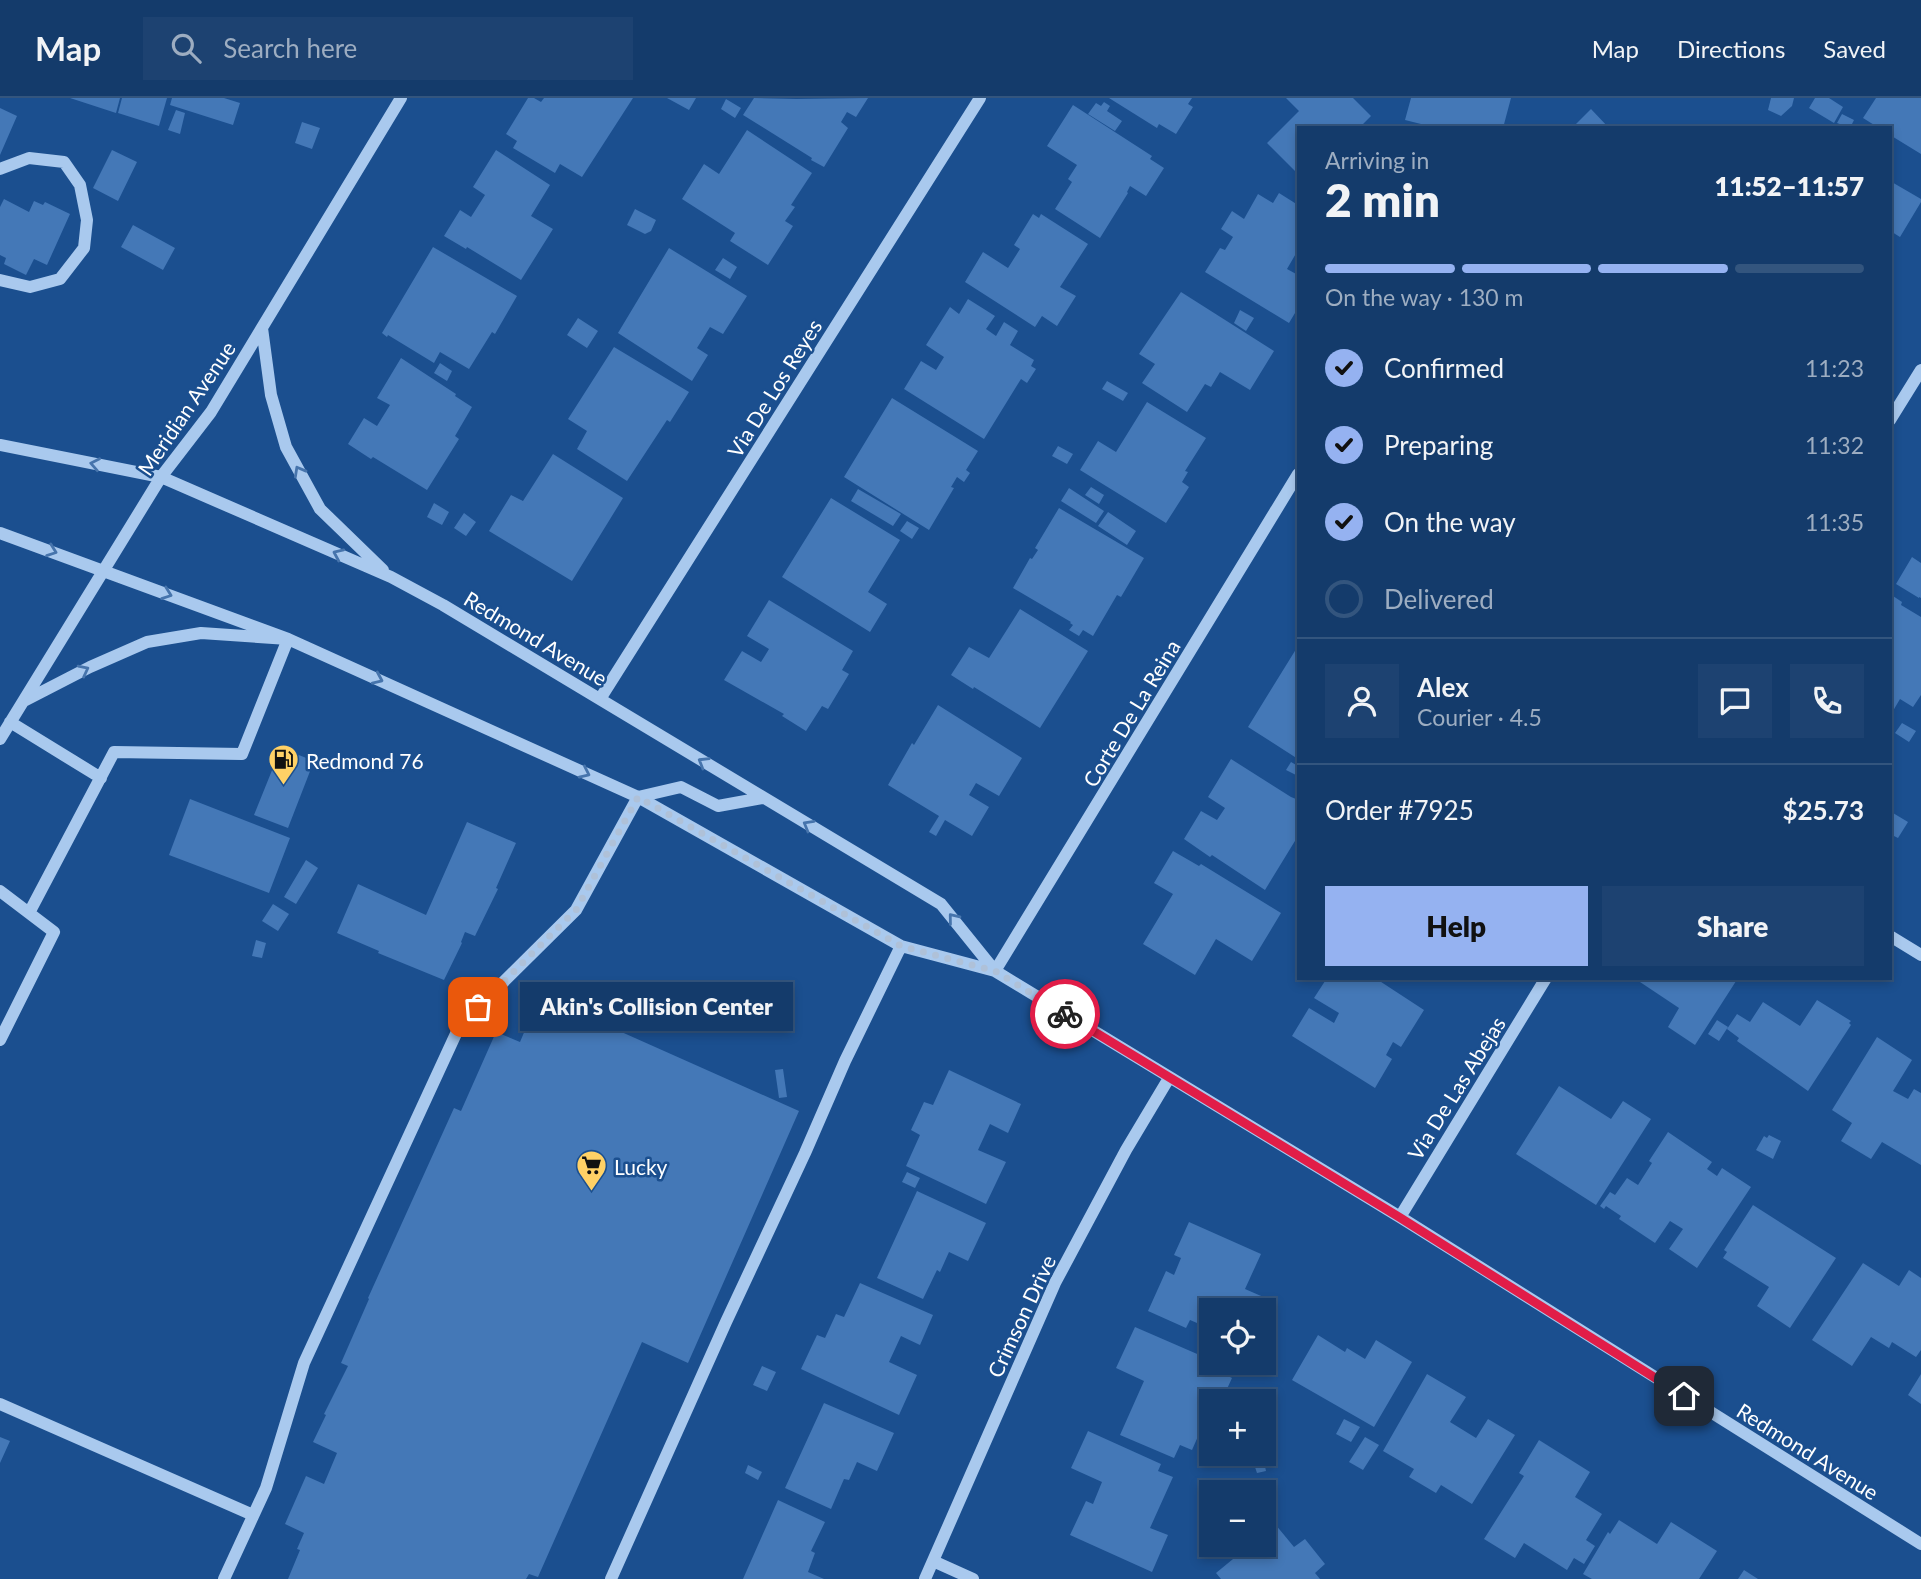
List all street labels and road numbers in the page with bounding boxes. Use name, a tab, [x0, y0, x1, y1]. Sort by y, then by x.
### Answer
street label: Via De Los Reyes	[722, 314, 826, 462]
street label: Meridian Avenue	[132, 336, 240, 480]
street label: Redmond Avenue	[460, 586, 612, 690]
street label: Corte De La Reina	[1077, 635, 1185, 791]
street label: Via De Las Abejas	[1402, 1012, 1510, 1164]
street label: Crimson Drive	[982, 1251, 1060, 1381]
street label: Redmond Avenue	[1733, 1397, 1883, 1505]

